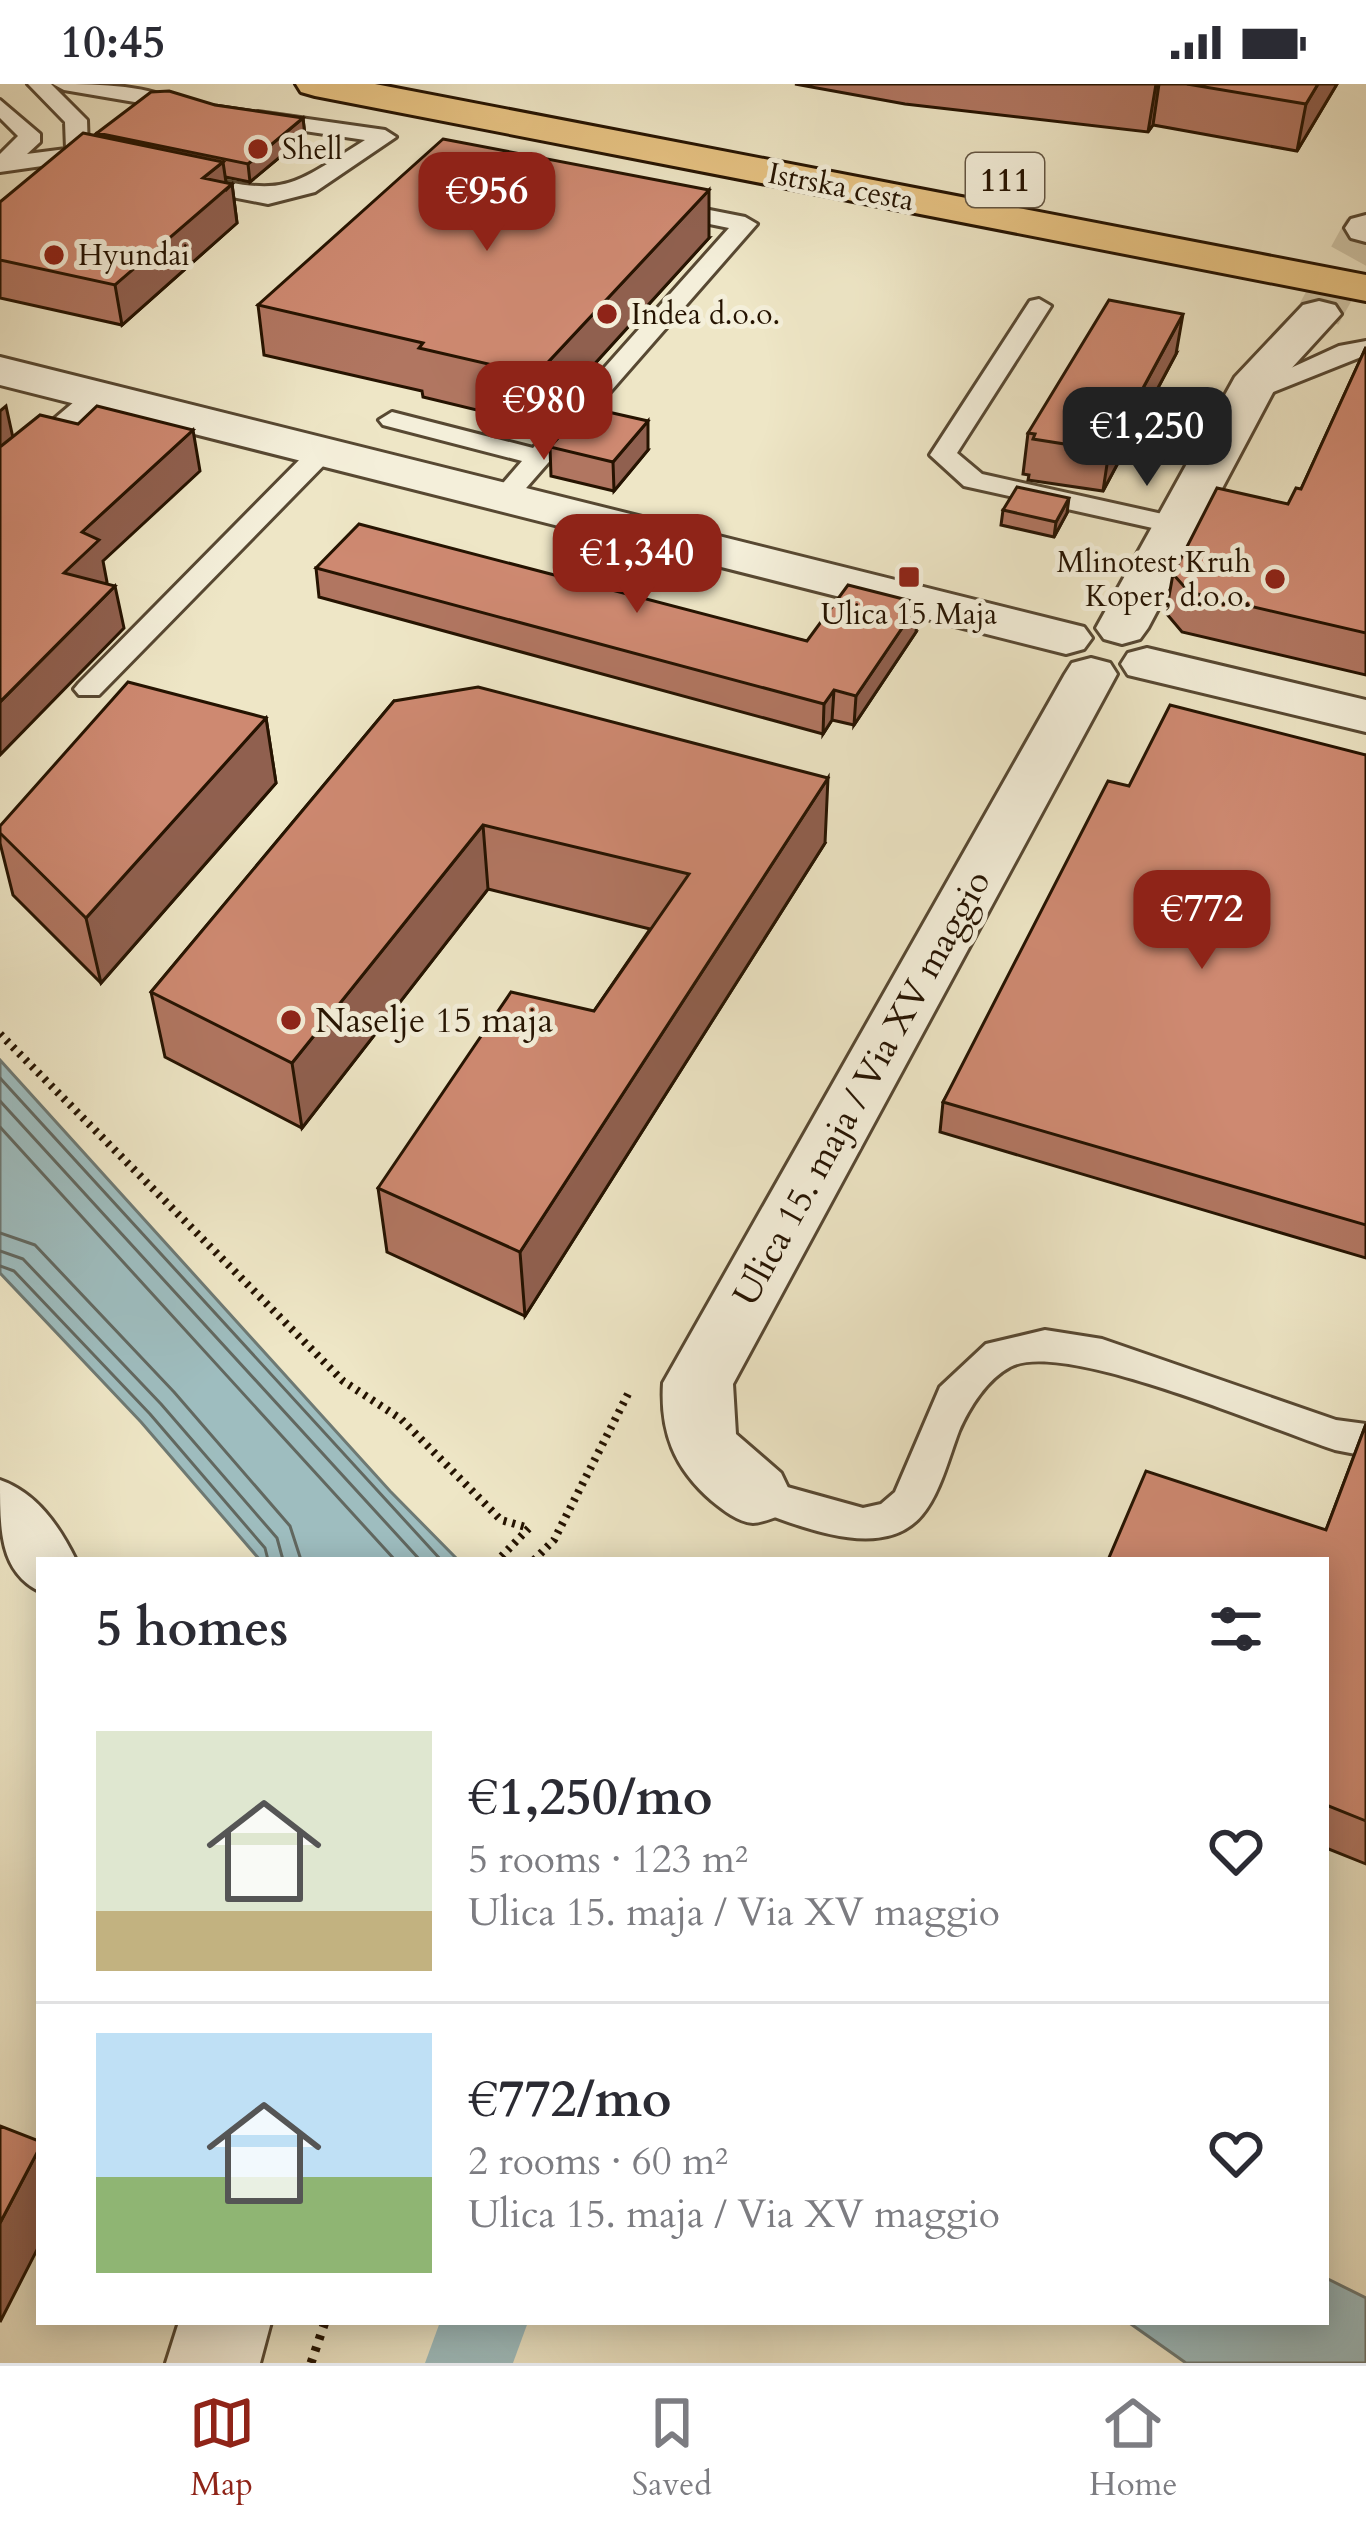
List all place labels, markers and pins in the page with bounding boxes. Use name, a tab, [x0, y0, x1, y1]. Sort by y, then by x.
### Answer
place label: Shell	[282, 129, 343, 170]
marker: Shell	[245, 136, 271, 162]
pin: €956	[416, 152, 558, 254]
place label: Hyundai	[78, 235, 190, 276]
marker: Hyundai	[41, 242, 67, 268]
place label: Indea d.o.o.	[631, 294, 780, 335]
marker: Indea d.o.o.	[594, 301, 620, 327]
pin: €980	[473, 361, 615, 463]
pin: €1,250	[1049, 387, 1245, 489]
pin: €1,340	[539, 514, 735, 616]
place label: Mlinotest Kruh Koper, d.o.o.	[1057, 542, 1252, 617]
marker: Ulica 15 Maja	[896, 564, 922, 590]
marker: Mlinotest Kruh Koper, d.o.o.	[1262, 566, 1288, 592]
place label: Ulica 15 Maja	[821, 594, 997, 635]
pin: €772	[1131, 870, 1273, 972]
place label: Naselje 15 maja	[315, 996, 554, 1045]
marker: Naselje 15 maja	[278, 1007, 304, 1033]

